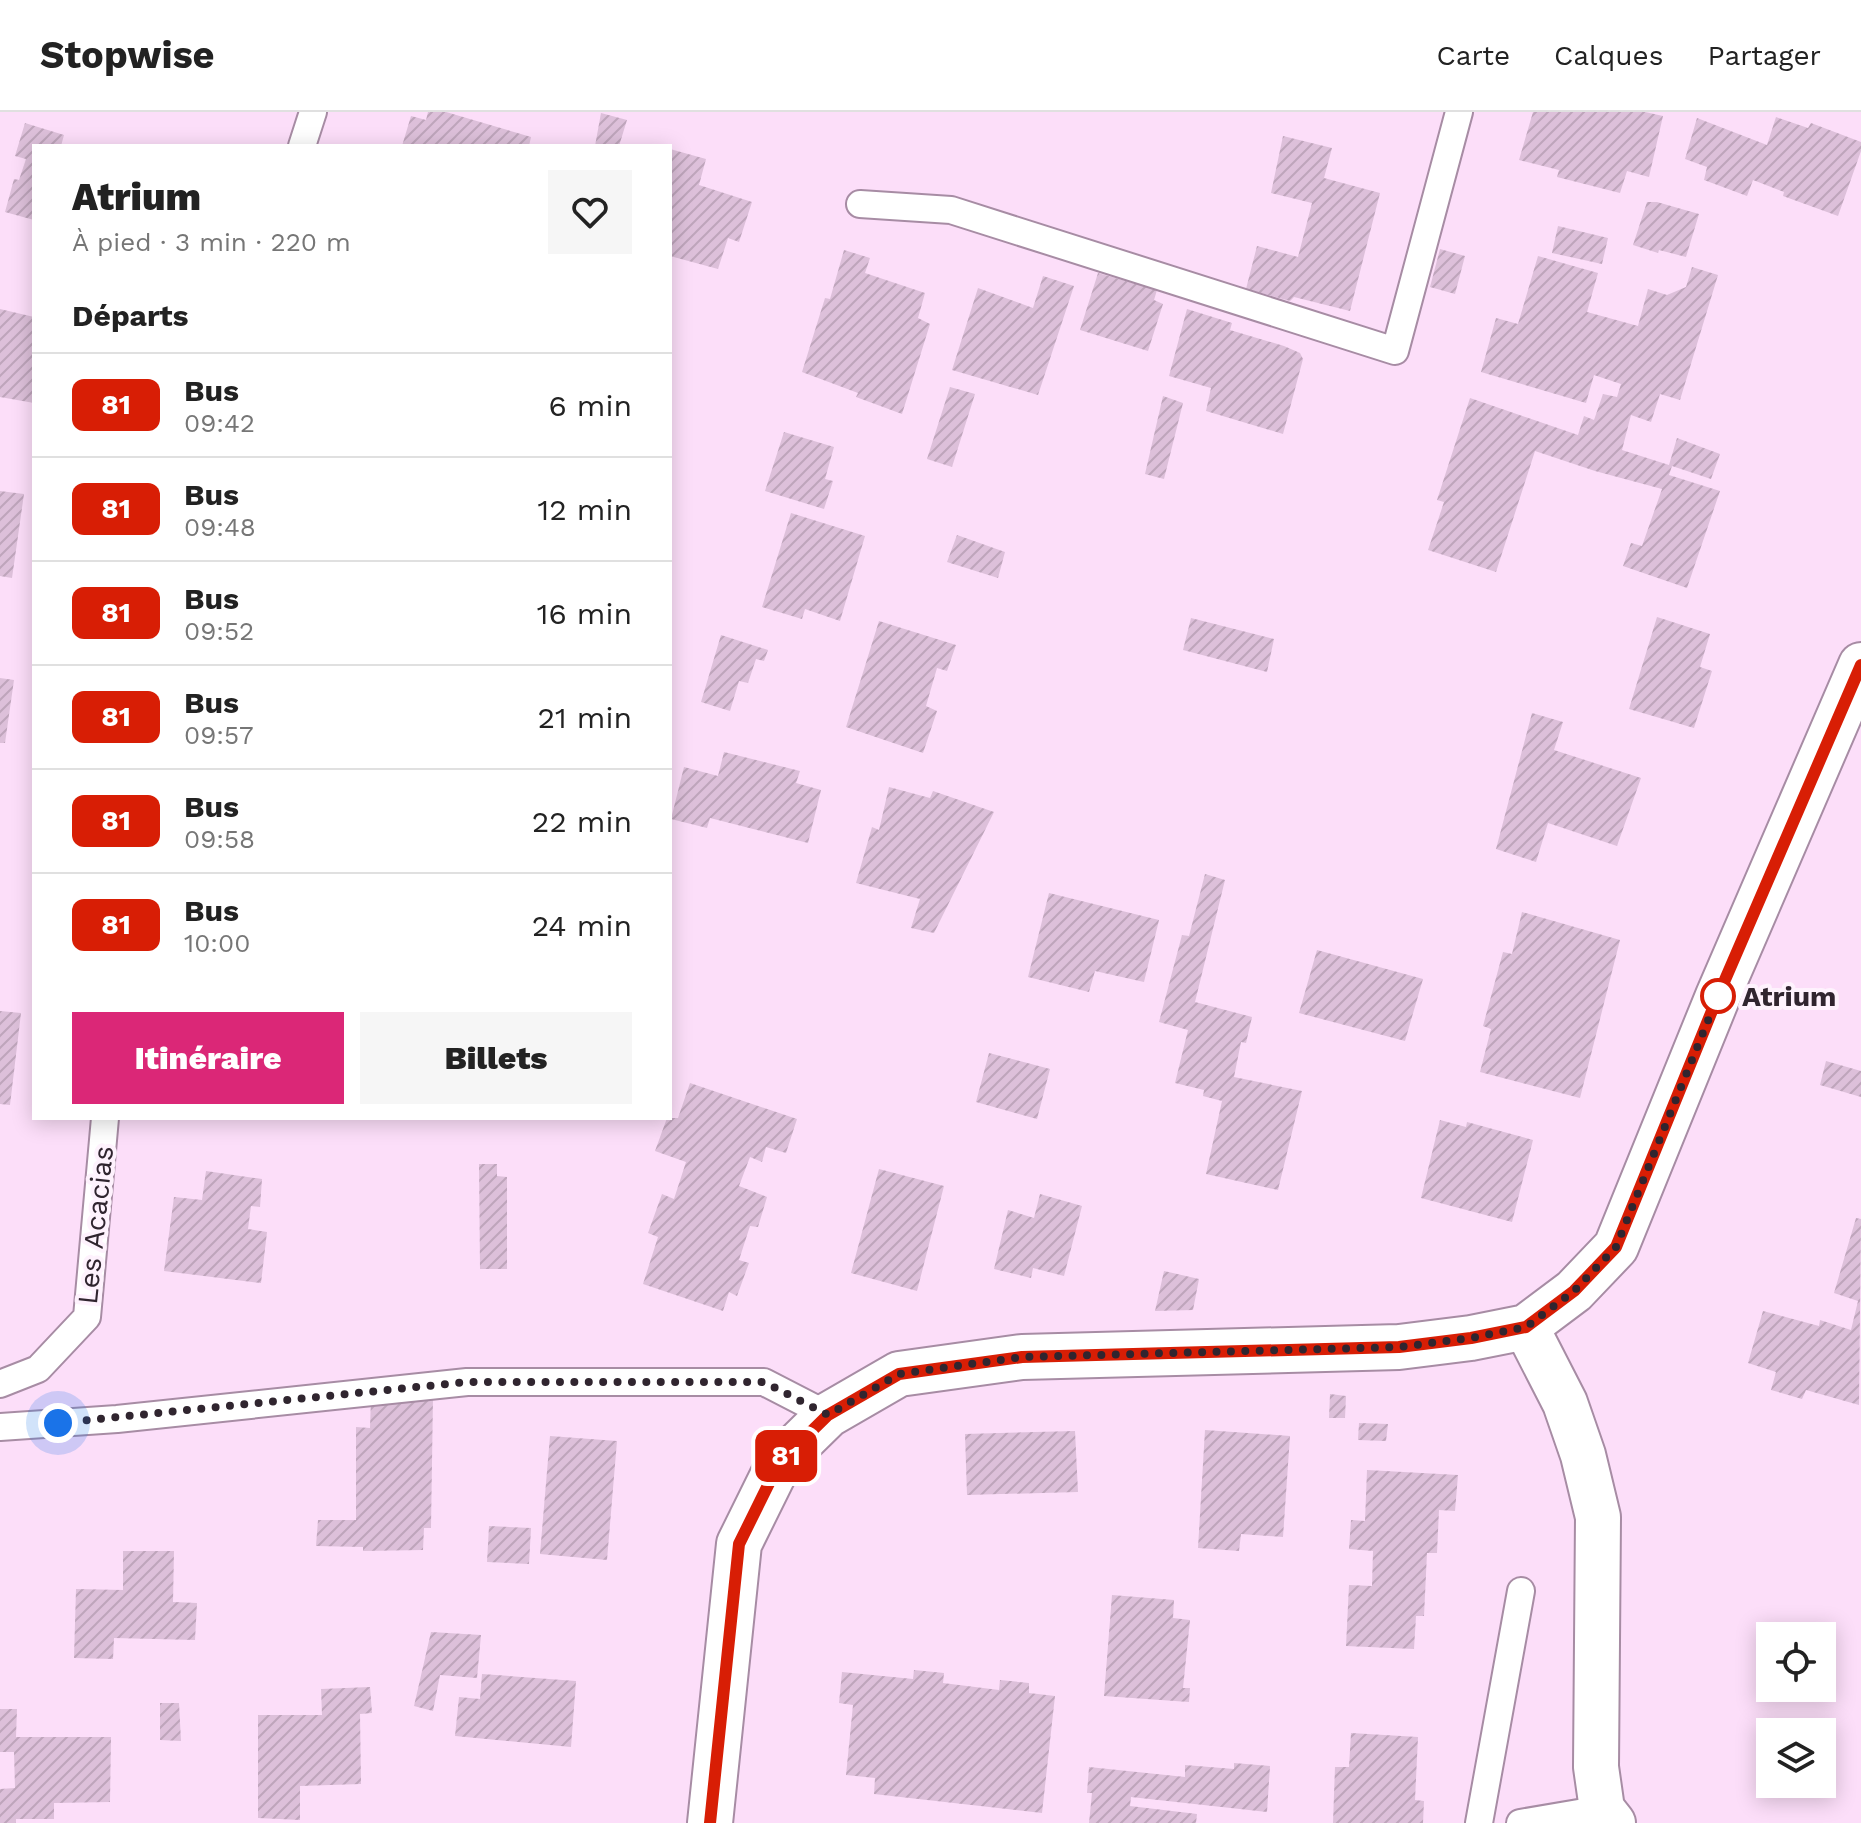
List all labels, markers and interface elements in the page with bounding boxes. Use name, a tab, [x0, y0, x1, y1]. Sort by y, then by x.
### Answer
text: Stopwise	[40, 33, 215, 77]
text: Carte	[1437, 39, 1510, 72]
text: Calques	[1554, 39, 1663, 72]
text: Partager	[1707, 39, 1821, 72]
button: heart	[548, 170, 632, 254]
text: Atrium	[72, 175, 201, 219]
text: À pied · 3 min · 220 m	[72, 227, 351, 257]
text: Départs	[72, 298, 189, 333]
text: Bus	[184, 373, 239, 408]
text: 81	[101, 388, 131, 421]
text: 6 min	[548, 388, 632, 423]
text: 09:42	[184, 408, 255, 438]
text: Bus	[184, 477, 239, 512]
text: 81	[101, 492, 131, 525]
text: 12 min	[537, 492, 632, 527]
text: 09:48	[184, 512, 256, 542]
text: Bus	[184, 581, 239, 616]
text: 81	[101, 596, 131, 629]
text: 16 min	[537, 596, 632, 631]
text: 09:52	[184, 616, 254, 646]
text: Bus	[184, 685, 239, 720]
text: 81	[101, 700, 131, 733]
text: 21 min	[537, 700, 632, 735]
text: 09:57	[184, 720, 254, 750]
text: Bus	[184, 789, 239, 824]
text: 81	[101, 804, 131, 837]
text: 22 min	[532, 804, 632, 839]
text: 09:58	[184, 824, 255, 854]
text: Bus	[184, 893, 239, 928]
text: 81	[101, 908, 131, 941]
text: 24 min	[532, 908, 632, 943]
text: 10:00	[184, 928, 250, 958]
marker: Atrium	[1701, 979, 1735, 1013]
place label: Atrium	[1742, 980, 1836, 1013]
button: Itinéraire	[72, 1012, 344, 1104]
button: Billets	[360, 1012, 632, 1104]
street label: Les Acacias	[71, 1144, 120, 1306]
your location	[38, 1403, 78, 1443]
line badge: 81	[750, 1430, 822, 1482]
text: 81	[771, 1439, 801, 1472]
map controls	[1756, 1622, 1836, 1798]
button: locate	[1756, 1622, 1836, 1702]
button: layers	[1756, 1718, 1836, 1798]

